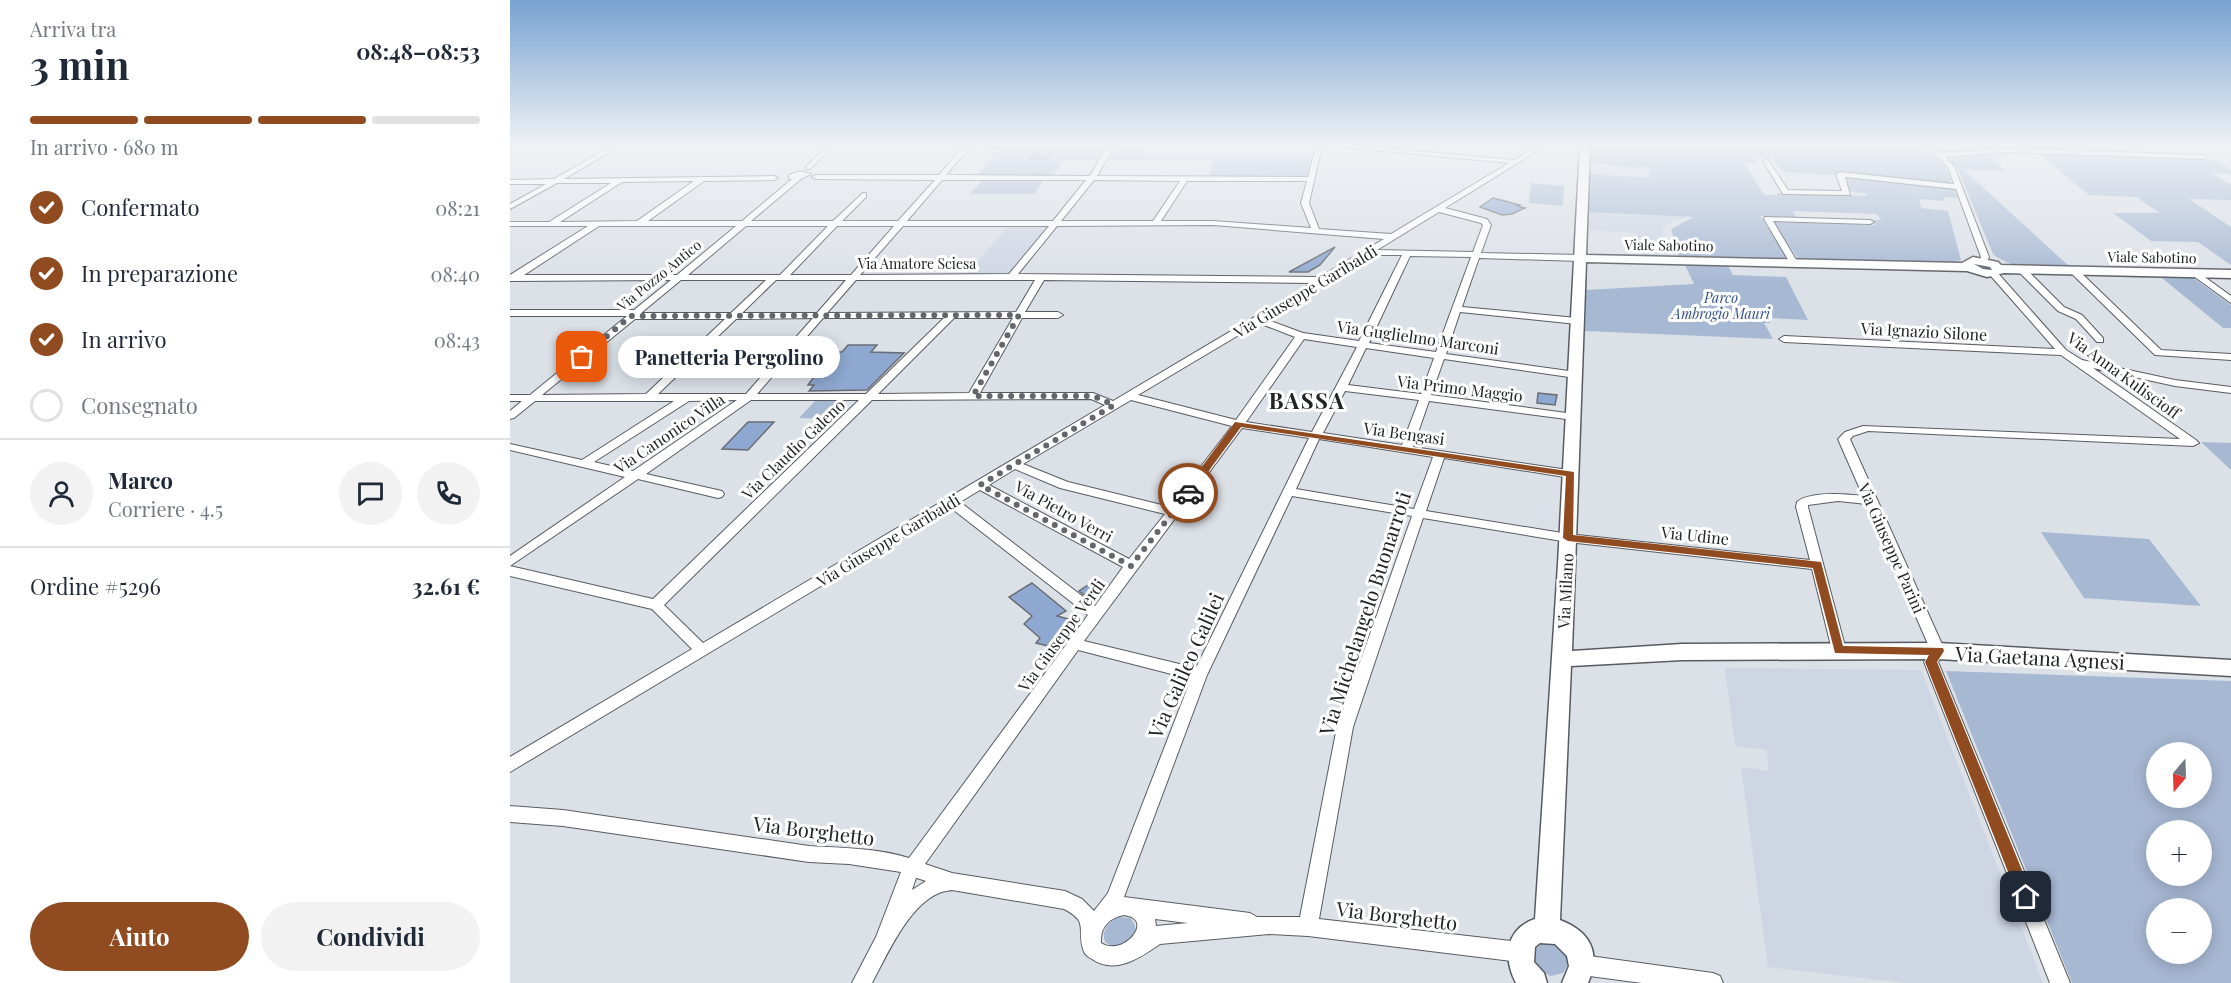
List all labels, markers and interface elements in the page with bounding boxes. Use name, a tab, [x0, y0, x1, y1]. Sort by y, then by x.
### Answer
text: Arriva tra	[30, 15, 116, 42]
text: 08:48–08:53	[356, 36, 480, 66]
text: 3 min	[30, 38, 129, 90]
text: In arrivo · 680 m	[30, 133, 179, 160]
icon: check	[30, 191, 63, 224]
text: Confermato	[81, 192, 200, 222]
text: 08:21	[435, 194, 480, 221]
street label: Via Pozzo Antico	[612, 235, 705, 316]
street label: Viale Sabotino	[1623, 235, 1714, 255]
street label: Via Giuseppe Garibaldi	[1229, 240, 1381, 343]
street label: Viale Sabotino	[2106, 247, 2197, 267]
street label: Via Amatore Sciesa	[857, 254, 976, 273]
icon: check	[30, 257, 63, 290]
text: In preparazione	[81, 258, 238, 288]
text: 08:40	[430, 260, 480, 287]
park label: Parco Ambrogio Mauri	[1670, 288, 1771, 323]
street label: Via Guglielmo Marconi	[1335, 315, 1501, 359]
street label: Via Ignazio Silone	[1859, 317, 1988, 345]
icon: check	[30, 323, 63, 356]
text: In arrivo	[81, 324, 167, 354]
text: 08:43	[434, 326, 480, 353]
street label: Via Anna Kuliscioff	[2063, 326, 2186, 424]
pin	[556, 331, 607, 382]
callout: Panetteria Pergolino	[618, 336, 840, 378]
icon: bag	[565, 340, 598, 373]
text: Panetteria Pergolino	[634, 343, 824, 370]
street label: Via Primo Maggio	[1395, 370, 1524, 406]
district label: BASSA	[1269, 385, 1345, 415]
street label: Via Canonico Villa	[609, 388, 728, 478]
text: Consegnato	[81, 390, 198, 420]
street label: Via Claudio Galeno	[736, 394, 849, 504]
street label: Via Bengasi	[1361, 417, 1446, 449]
button: person	[30, 462, 93, 525]
button: chat	[339, 462, 402, 525]
button: phone	[417, 462, 480, 525]
courier	[1158, 463, 1218, 523]
text: Marco	[108, 465, 173, 495]
street label: Via Pietro Verri	[1010, 475, 1117, 547]
icon: car	[1172, 477, 1205, 510]
street label: Via Giuseppe Parini	[1853, 479, 1930, 617]
street label: Via Michelangelo Buonarroti	[1311, 487, 1416, 739]
street label: Via Giuseppe Garibaldi	[812, 489, 964, 592]
text: Corriere · 4.5	[108, 495, 223, 522]
street label: Via Udine	[1659, 521, 1730, 549]
street label: Via Milano	[1552, 552, 1577, 630]
text: Ordine #5296	[30, 571, 161, 601]
text: 32.61 €	[412, 571, 480, 601]
street label: Via Giuseppe Verdi	[1012, 574, 1109, 696]
street label: Via Galileo Galilei	[1140, 588, 1229, 743]
street label: Via Gaetana Agnesi	[1954, 639, 2126, 675]
north arrow	[2146, 742, 2212, 808]
map controls	[2146, 742, 2212, 964]
street label: Via Borghetto	[751, 809, 876, 851]
button: +	[2146, 820, 2212, 886]
pin	[2000, 871, 2051, 922]
icon: home	[2009, 880, 2042, 913]
street label: Via Borghetto	[1334, 894, 1459, 936]
button: −	[2146, 898, 2212, 964]
button: Aiuto	[30, 902, 249, 971]
button: Condividi	[261, 902, 480, 971]

